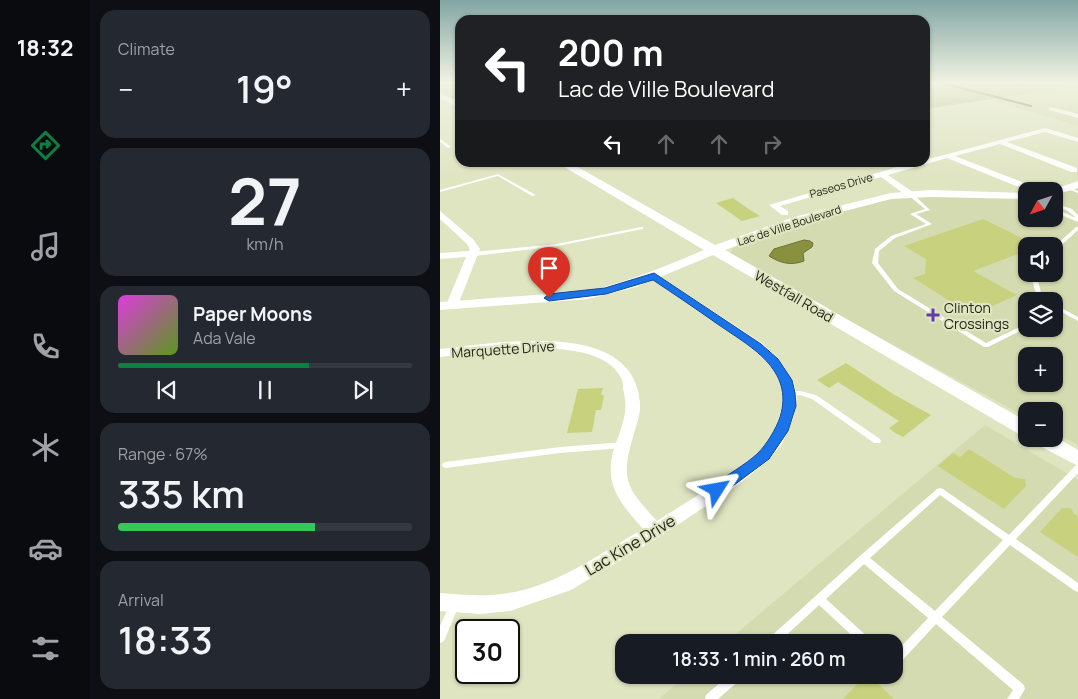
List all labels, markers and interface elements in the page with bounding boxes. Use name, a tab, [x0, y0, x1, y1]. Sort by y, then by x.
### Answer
text: 200 m	[558, 29, 663, 77]
text: 18:32	[17, 33, 73, 63]
icon: left	[475, 35, 540, 100]
text: Climate	[118, 38, 175, 60]
text: 19°	[236, 62, 293, 114]
text: −	[118, 70, 133, 108]
text: +	[396, 70, 412, 108]
text: Lac de Ville Boulevard	[558, 74, 774, 104]
icon: directions	[28, 128, 63, 163]
icon: left	[599, 130, 627, 158]
icon: ahead	[652, 130, 680, 158]
icon: ahead	[705, 130, 733, 158]
icon: right	[758, 130, 786, 158]
text: 27	[228, 156, 302, 245]
street label: Paseos Drive	[808, 169, 875, 201]
north arrow	[1018, 182, 1062, 228]
map controls	[1018, 182, 1063, 447]
street label: Lac de Ville Boulevard	[735, 201, 843, 249]
icon: music	[28, 229, 63, 264]
text: km/h	[246, 233, 284, 255]
button: sound	[1018, 237, 1063, 282]
pin	[528, 247, 570, 298]
icon: arrive	[535, 254, 563, 282]
street label: Westfall Road	[751, 266, 837, 326]
button: layers	[1018, 292, 1063, 337]
place label: Clinton Crossings	[944, 298, 1009, 333]
text: Paper Moons	[193, 301, 312, 327]
marker: Clinton Crossings	[926, 308, 940, 322]
text: Ada Vale	[193, 327, 256, 349]
icon: phone	[28, 329, 63, 364]
street label: Marquette Drive	[451, 336, 555, 362]
button: +	[1018, 347, 1063, 392]
icon: previous	[153, 376, 181, 404]
icon: pause	[251, 376, 279, 404]
icon: next	[349, 376, 377, 404]
button: −	[1018, 402, 1063, 447]
icon: climate	[28, 430, 63, 465]
text: Range · 67%	[118, 443, 208, 465]
position arrow	[690, 463, 742, 515]
text: 335 km	[118, 467, 245, 519]
street label: Lac Kine Drive	[581, 509, 679, 581]
icon: car	[28, 531, 63, 566]
text: Arrival	[118, 589, 164, 611]
text: 18:33	[118, 613, 213, 665]
speed limit sign: 30	[455, 619, 520, 684]
icon: filters	[28, 631, 63, 666]
text: 18:33 · 1 min · 260 m	[672, 646, 846, 672]

